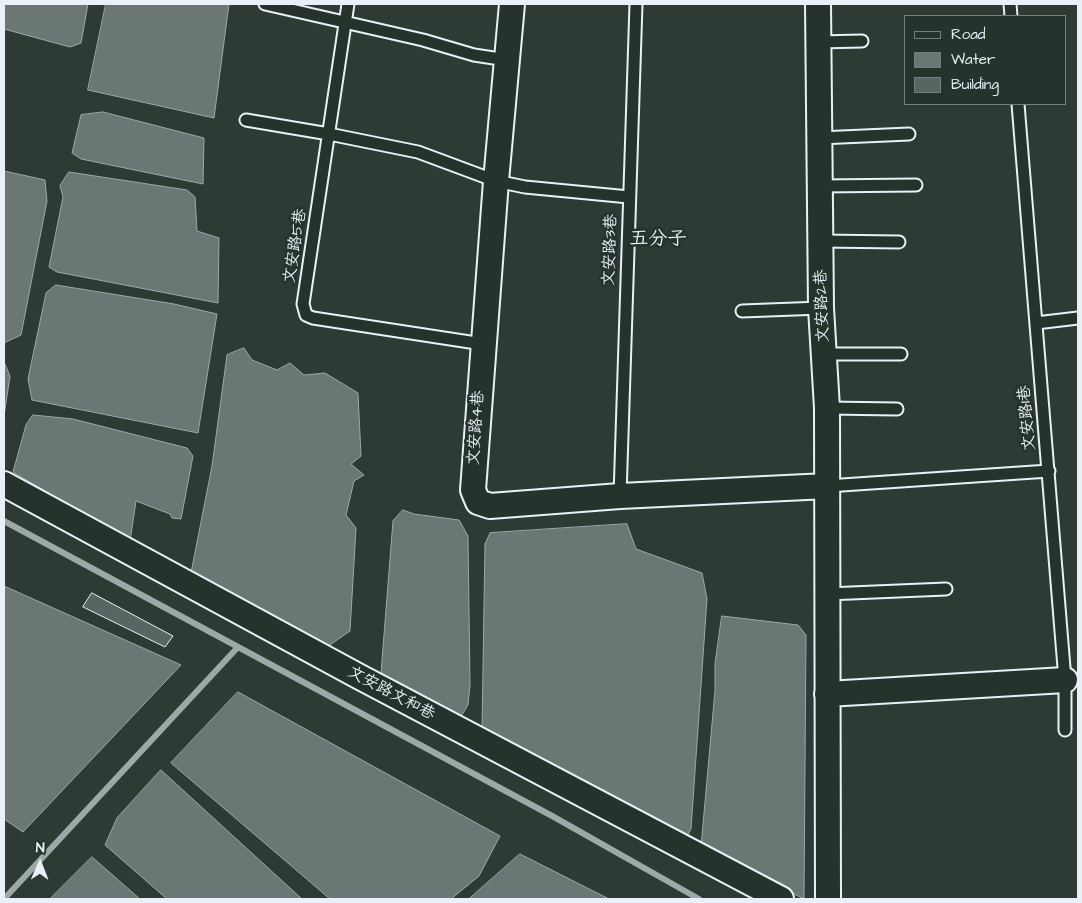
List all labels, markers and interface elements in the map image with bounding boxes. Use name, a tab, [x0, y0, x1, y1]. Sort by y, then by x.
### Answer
legend	[904, 15, 1067, 105]
text: Road	[951, 24, 985, 45]
text: Water	[951, 49, 995, 70]
text: Building	[951, 74, 999, 95]
street label: 文安路5巷	[281, 207, 311, 285]
street label: 文安路3巷	[600, 214, 622, 286]
district label: 五分子	[630, 229, 686, 251]
street label: 文安路2巷	[812, 269, 834, 343]
street label: 文安路1巷	[1016, 384, 1040, 452]
street label: 文安路4巷	[465, 390, 489, 466]
street label: 文安路文和巷	[344, 663, 438, 725]
north arrow	[15, 838, 65, 888]
text: N	[36, 838, 45, 858]

